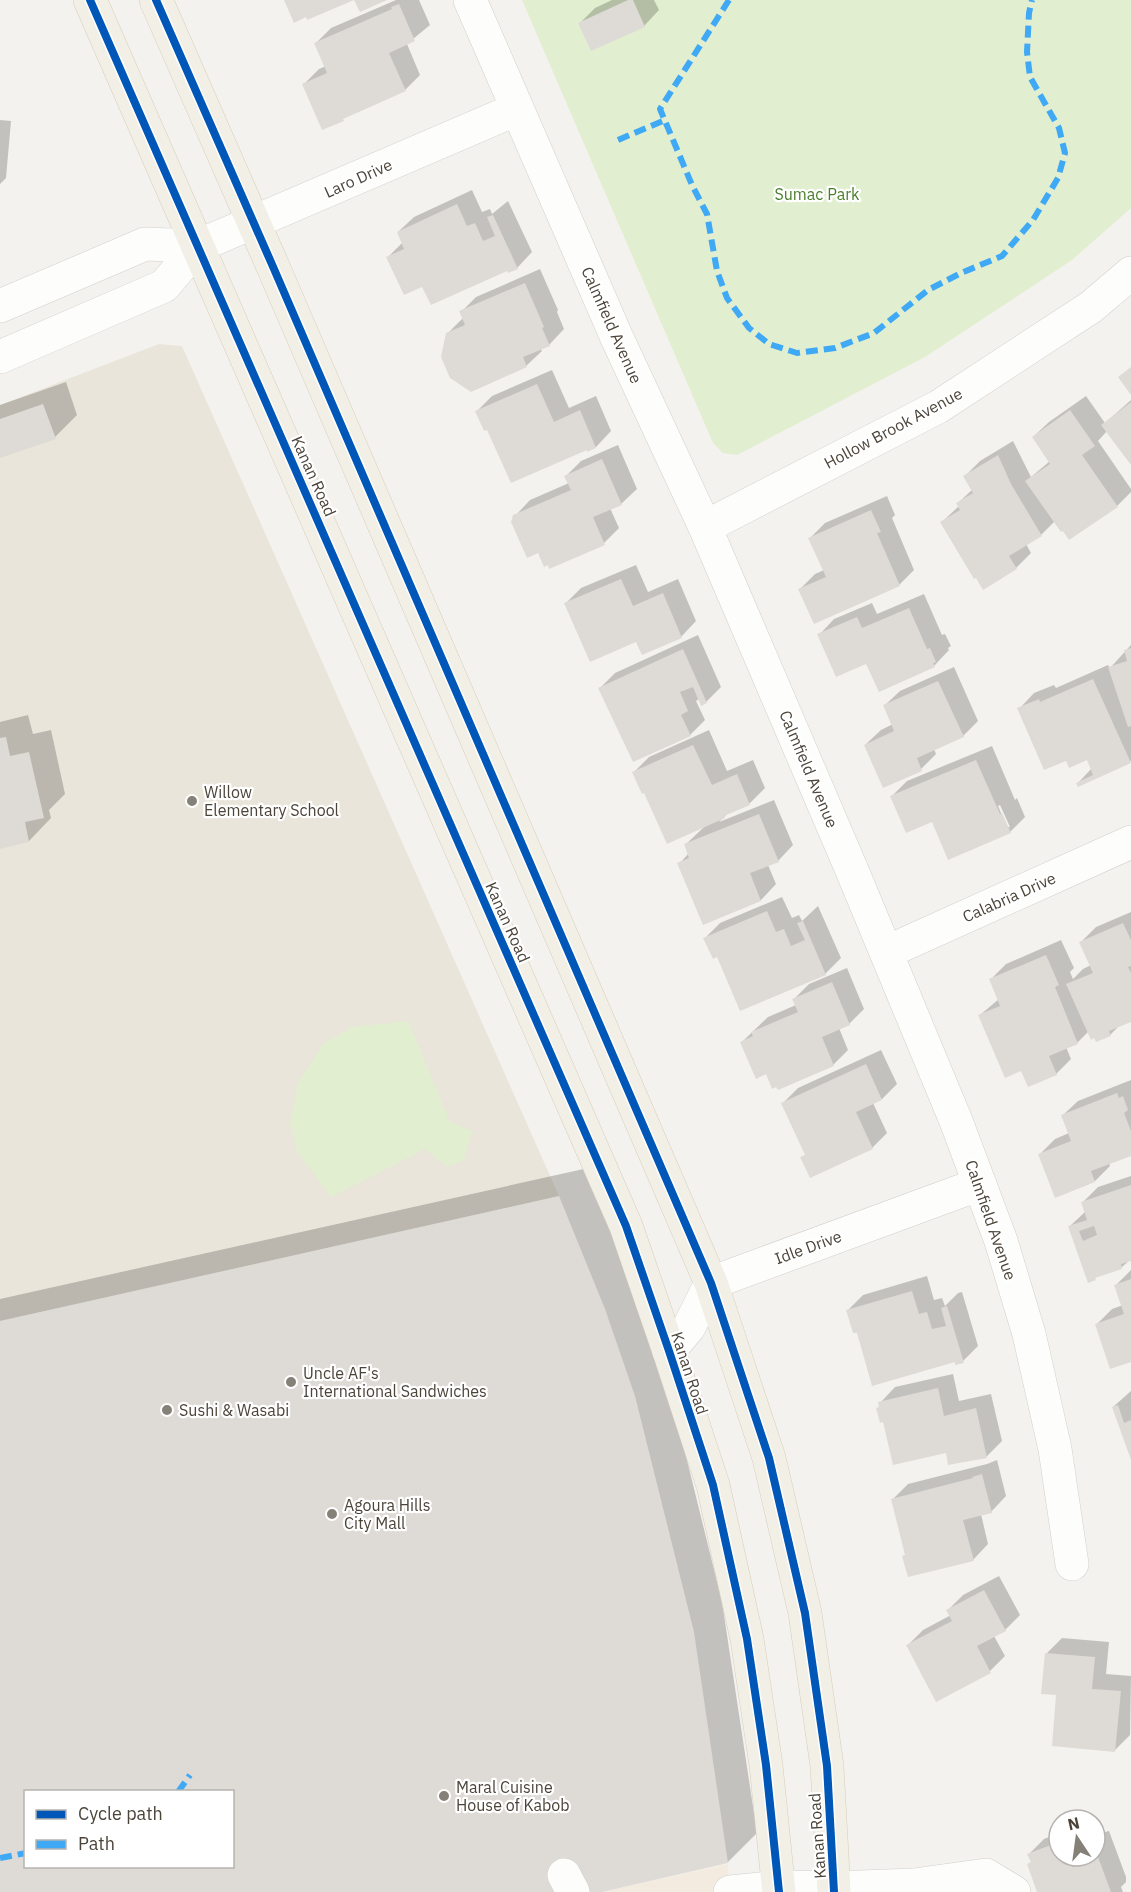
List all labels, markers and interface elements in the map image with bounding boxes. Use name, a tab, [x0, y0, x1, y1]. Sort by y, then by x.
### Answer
street label: Laro Drive	[321, 154, 395, 202]
park label: Sumac Park	[774, 184, 860, 204]
street label: Calmfield Avenue	[577, 264, 647, 387]
street label: Hollow Brook Avenue	[820, 383, 966, 473]
street label: Kanan Road	[287, 433, 341, 519]
street label: Calmfield Avenue	[775, 707, 843, 831]
place label: Willow Elementary School	[204, 782, 339, 820]
marker: Willow Elementary School	[185, 794, 199, 808]
street label: Calabria Drive	[959, 867, 1059, 926]
street label: Kanan Road	[481, 879, 535, 965]
street label: Calmfield Avenue	[961, 1157, 1021, 1283]
street label: Idle Drive	[772, 1226, 844, 1268]
street label: Kanan Road	[667, 1329, 713, 1417]
place label: Uncle AF's International Sandwiches	[303, 1363, 487, 1401]
marker: Uncle AF's International Sandwiches	[284, 1375, 298, 1389]
place label: Sushi & Wasabi	[179, 1400, 289, 1420]
marker: Sushi & Wasabi	[160, 1403, 174, 1417]
place label: Agoura Hills City Mall	[344, 1495, 431, 1533]
marker: Agoura Hills City Mall	[325, 1507, 339, 1521]
place label: Maral Cuisine House of Kabob	[456, 1777, 570, 1815]
marker: Maral Cuisine House of Kabob	[437, 1789, 451, 1803]
legend	[24, 1790, 234, 1868]
street label: Kanan Road	[804, 1793, 830, 1879]
text: Cycle path	[78, 1802, 163, 1825]
north arrow	[1047, 1808, 1107, 1868]
text: N	[1066, 1812, 1082, 1834]
text: Path	[78, 1832, 115, 1855]

